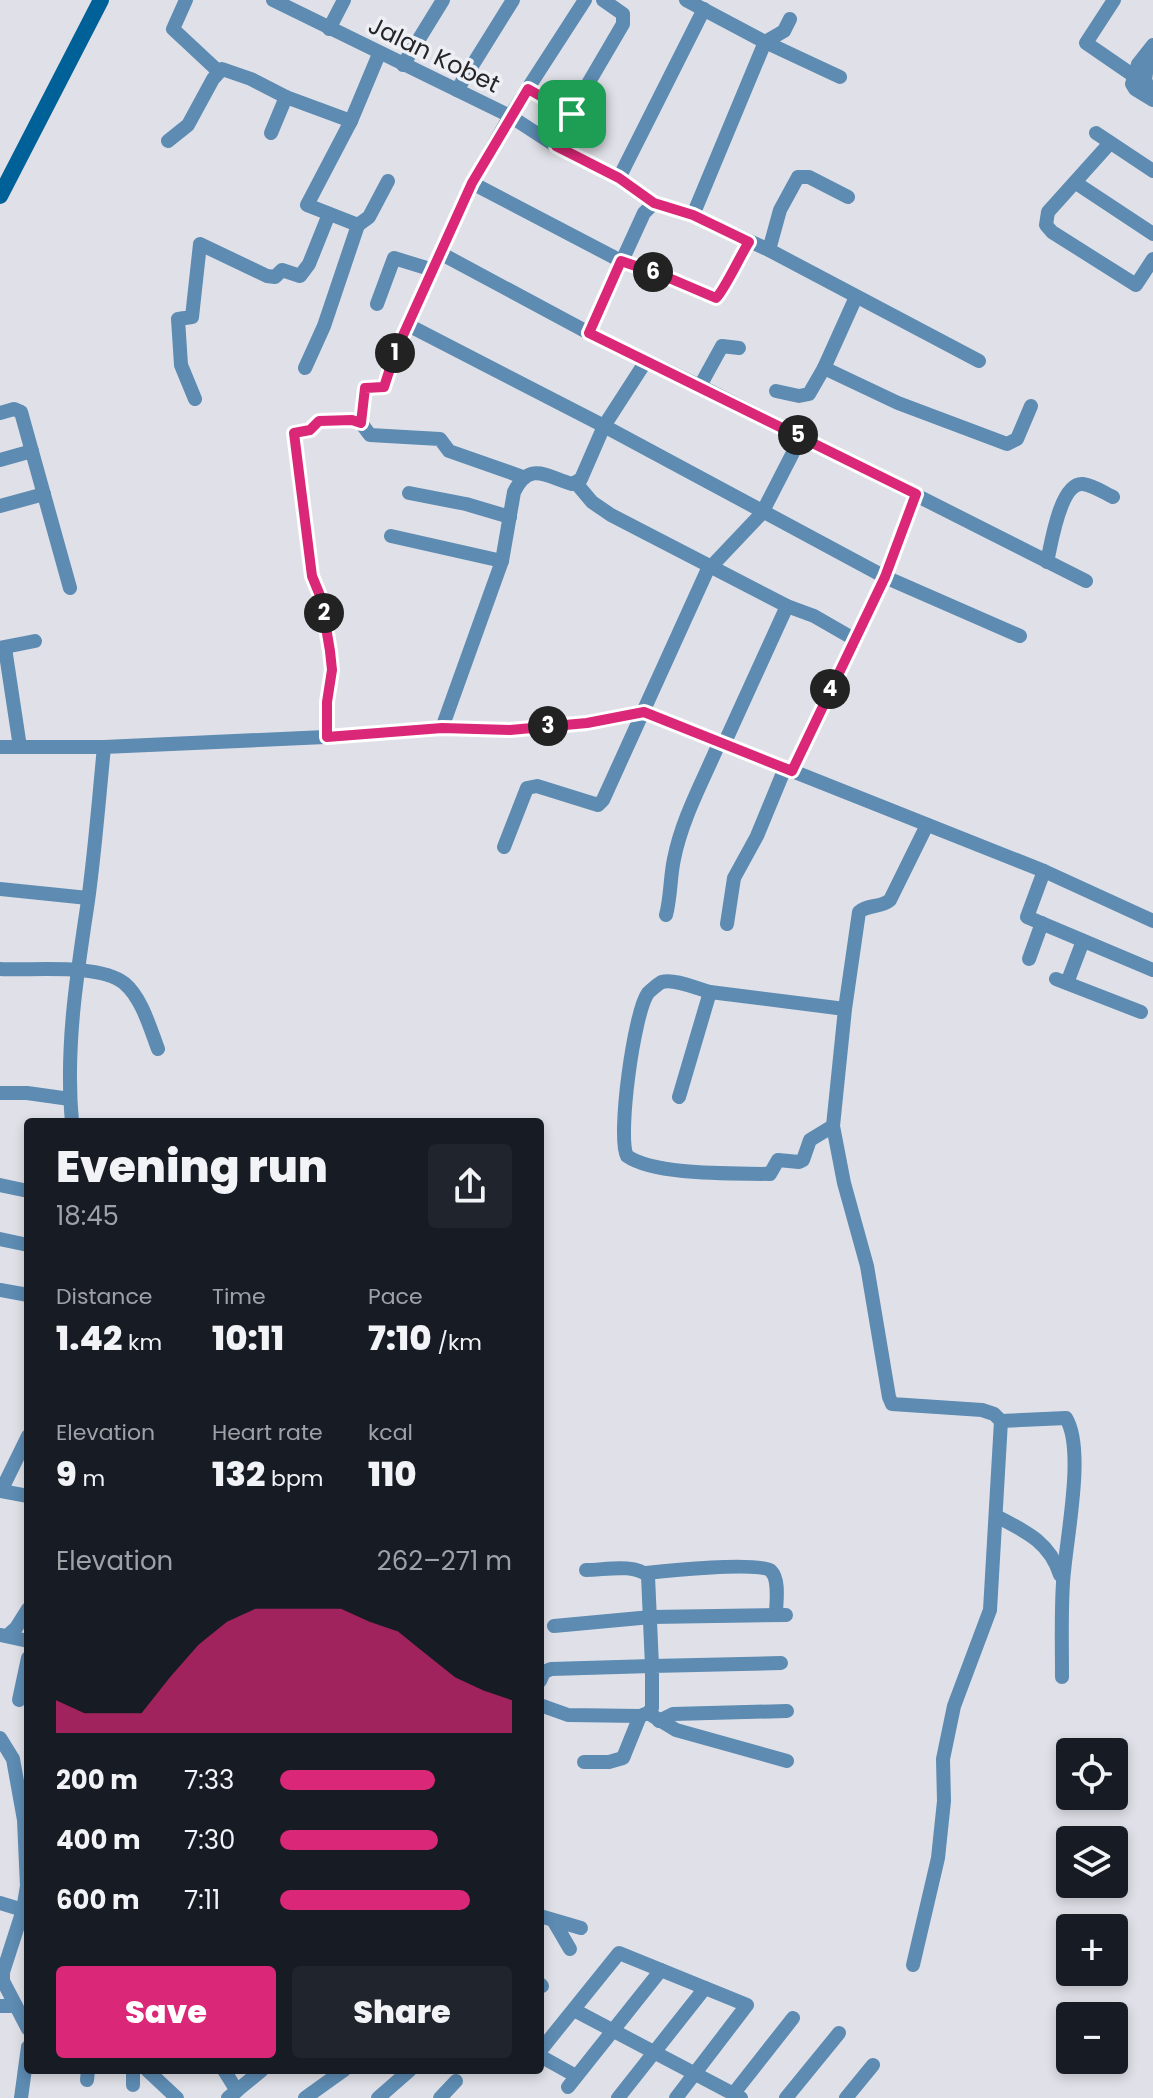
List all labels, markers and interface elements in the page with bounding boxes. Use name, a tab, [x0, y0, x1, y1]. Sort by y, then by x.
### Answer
street label: Jalan Kobet	[363, 9, 505, 101]
pin	[538, 80, 606, 148]
icon: arrive	[550, 92, 594, 136]
pin: 6	[633, 252, 673, 292]
text: 6	[646, 256, 660, 287]
pin: 1	[375, 333, 415, 373]
text: 1	[391, 337, 399, 368]
pin: 5	[778, 415, 818, 455]
text: 5	[791, 419, 805, 450]
pin: 2	[304, 593, 344, 633]
text: 2	[318, 597, 330, 628]
pin: 4	[810, 669, 850, 709]
text: 4	[823, 673, 837, 704]
pin: 3	[528, 706, 568, 746]
text: 3	[541, 710, 555, 741]
text: Evening run	[56, 1136, 328, 1197]
button: share	[428, 1144, 512, 1228]
text: 18:45	[56, 1198, 119, 1234]
text: Distance	[56, 1281, 152, 1312]
text: Time	[212, 1281, 266, 1312]
text: Pace	[368, 1281, 423, 1312]
text: 1.42	[56, 1314, 122, 1362]
text: 10:11	[212, 1314, 284, 1362]
text: 7:10	[368, 1314, 432, 1362]
text: km	[122, 1327, 162, 1358]
text: /km	[432, 1327, 482, 1358]
text: Elevation	[56, 1417, 155, 1448]
text: Heart rate	[212, 1417, 323, 1448]
text: kcal	[368, 1417, 413, 1448]
text: 9	[56, 1450, 77, 1498]
text: 132	[212, 1450, 265, 1498]
text: 110	[368, 1450, 417, 1498]
text: m	[77, 1463, 105, 1494]
text: bpm	[265, 1463, 324, 1494]
text: Elevation	[56, 1543, 173, 1579]
text: 262–271 m	[377, 1543, 512, 1579]
map controls	[1056, 1738, 1128, 2074]
button: locate	[1056, 1738, 1128, 1810]
text: 200 m	[56, 1762, 138, 1798]
text: 7:33	[184, 1762, 234, 1798]
text: 400 m	[56, 1822, 141, 1858]
text: 7:30	[184, 1822, 235, 1858]
button: layers	[1056, 1826, 1128, 1898]
text: 600 m	[56, 1882, 140, 1918]
text: 7:11	[184, 1882, 220, 1918]
button: +	[1056, 1914, 1128, 1986]
button: Save	[56, 1966, 276, 2058]
button: Share	[292, 1966, 512, 2058]
button: −	[1056, 2002, 1128, 2074]

